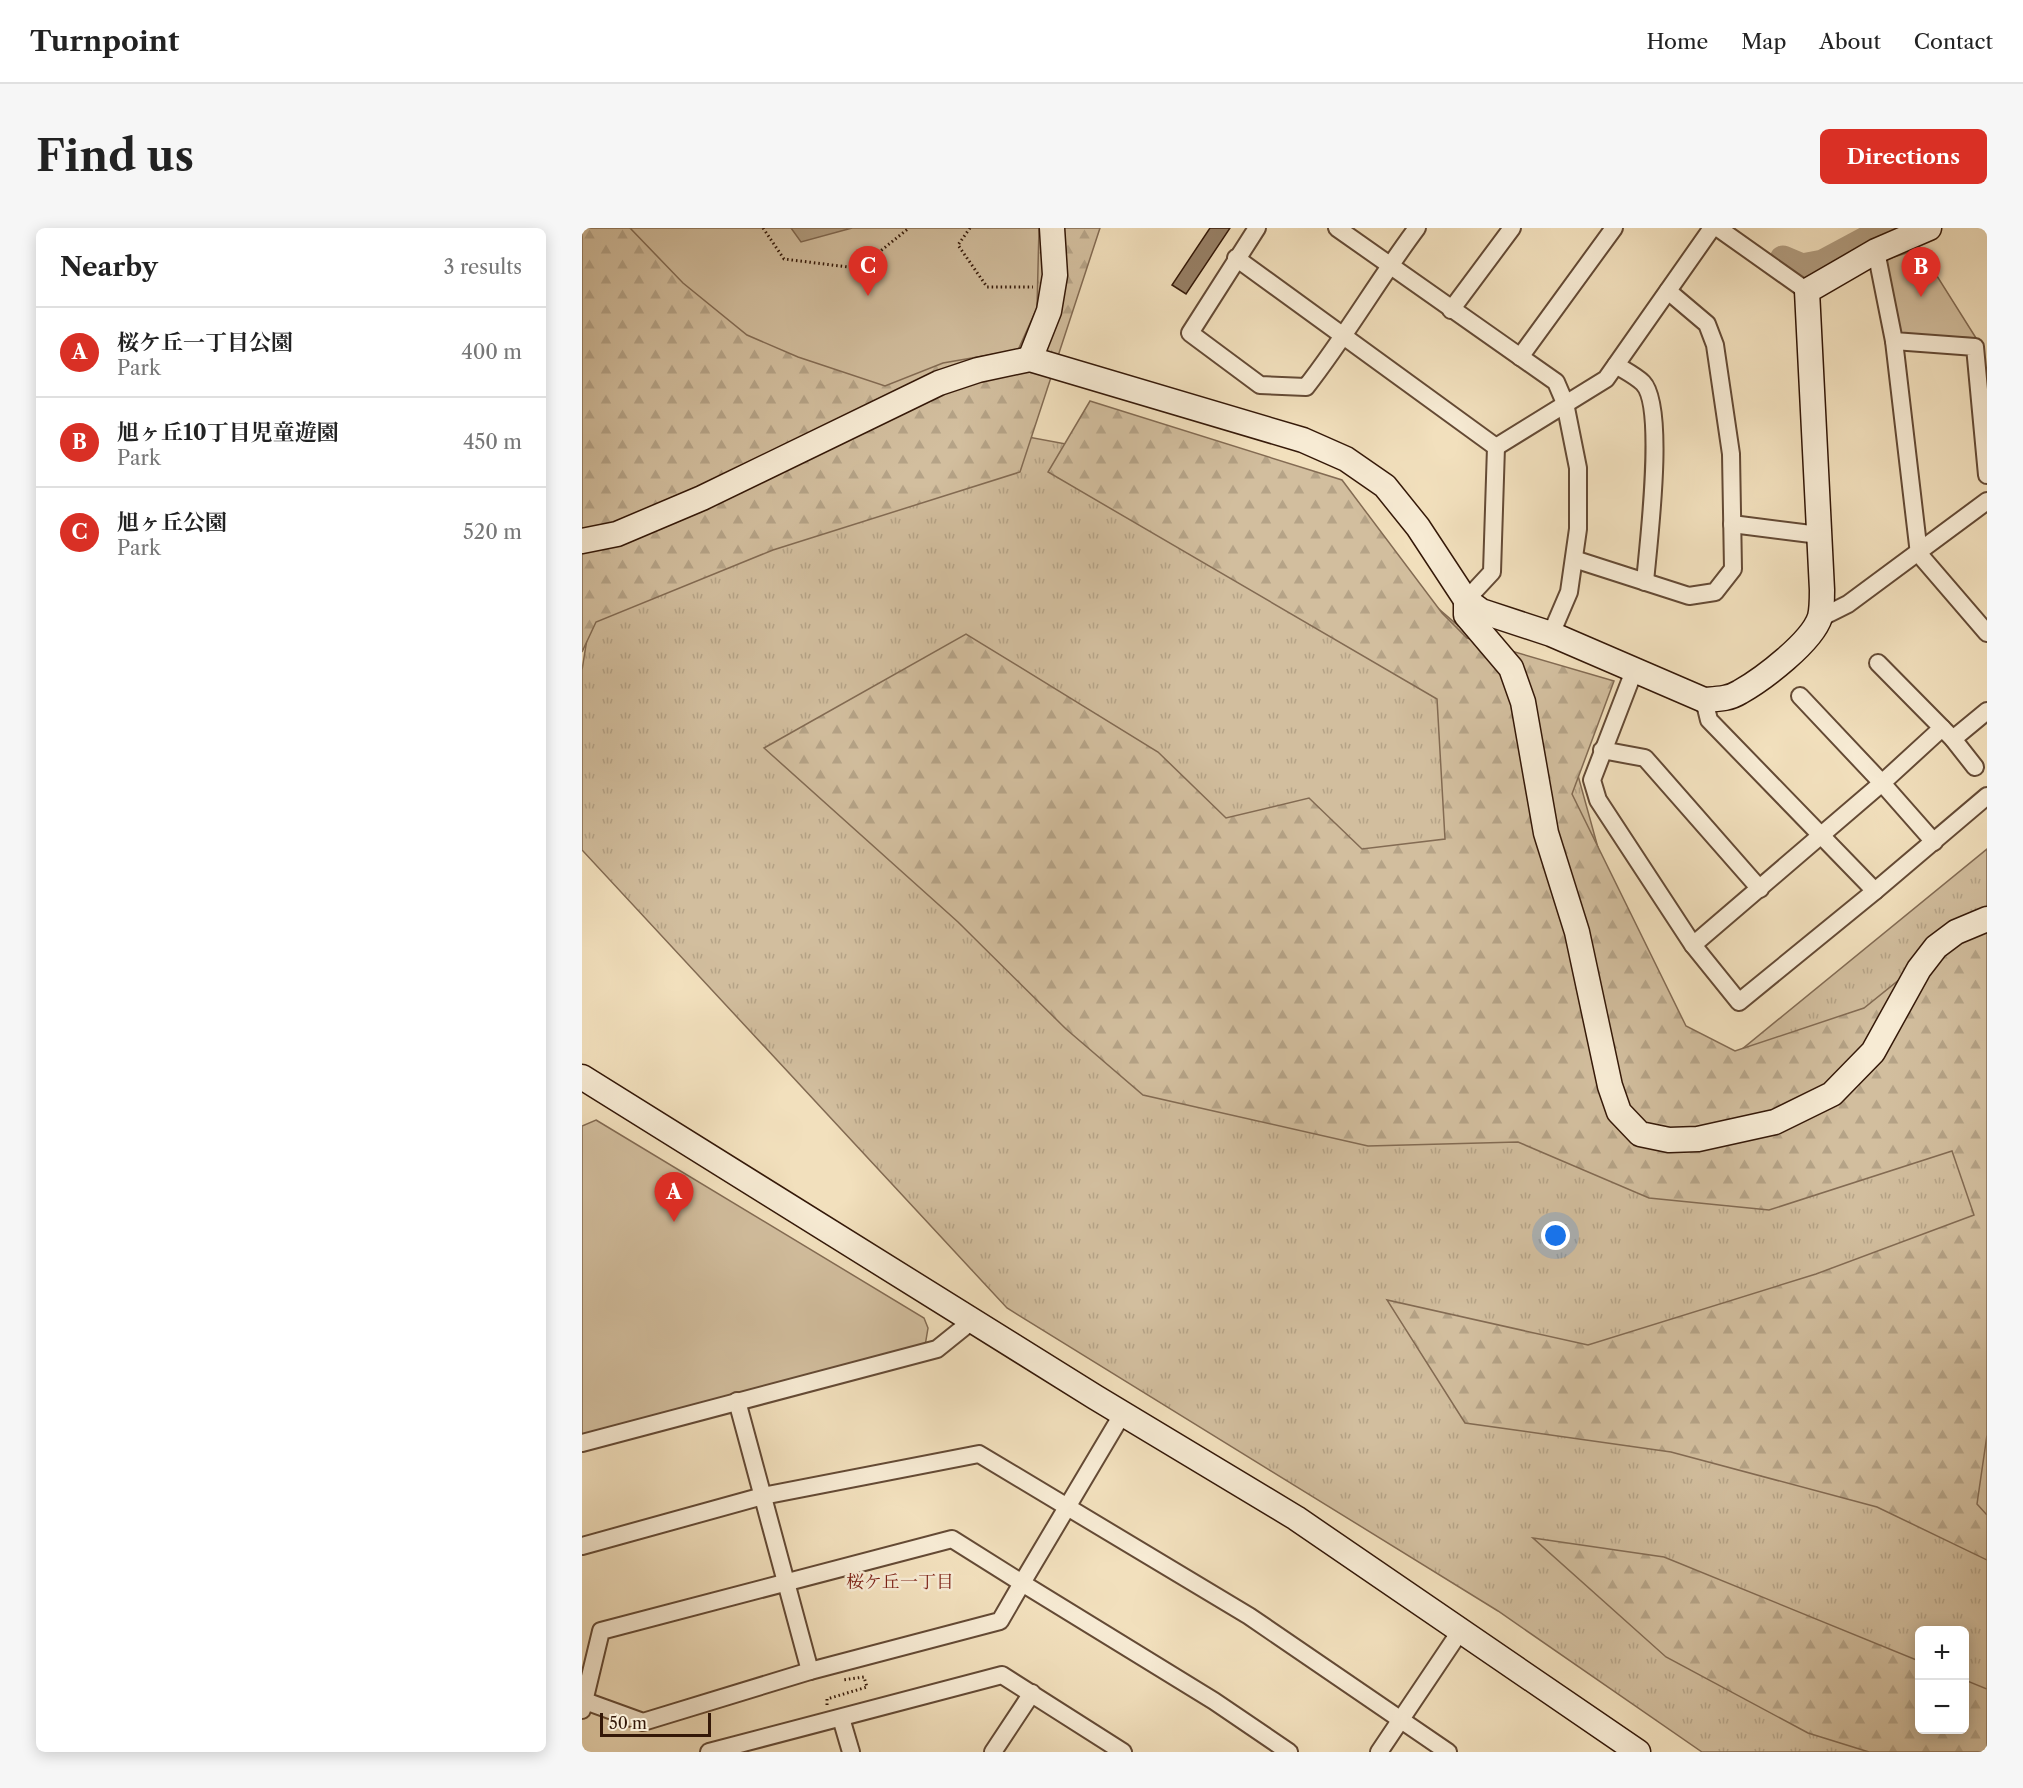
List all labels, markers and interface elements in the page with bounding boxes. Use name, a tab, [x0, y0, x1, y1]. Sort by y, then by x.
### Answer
text: Turnpoint	[30, 24, 179, 58]
text: Home	[1647, 29, 1708, 54]
text: Map	[1741, 29, 1786, 54]
text: About	[1819, 29, 1881, 54]
text: Contact	[1914, 29, 1993, 54]
button: Directions	[1820, 129, 1987, 184]
text: Find us	[36, 130, 194, 182]
pin: C	[848, 247, 888, 296]
pin: B	[1902, 248, 1940, 297]
text: Nearby	[60, 251, 158, 283]
text: 3 results	[444, 255, 522, 279]
text: 桜ケ丘一丁目公園	[117, 329, 293, 356]
text: A	[72, 340, 87, 364]
text: 400 m	[461, 340, 522, 364]
text: Park	[117, 356, 160, 380]
text: 旭ヶ丘10丁目児童遊園	[117, 419, 339, 446]
text: B	[72, 430, 87, 454]
text: 450 m	[463, 430, 522, 454]
text: Park	[117, 446, 160, 470]
text: 旭ヶ丘公園	[117, 509, 227, 536]
text: C	[71, 520, 88, 544]
text: 520 m	[463, 520, 522, 544]
text: Park	[117, 536, 160, 560]
pin: A	[654, 1172, 694, 1222]
your location	[1541, 1221, 1570, 1250]
district label: 桜ケ丘一丁目	[846, 1571, 954, 1593]
map controls	[1915, 1626, 1969, 1734]
button: +	[1915, 1626, 1969, 1680]
button: −	[1915, 1680, 1969, 1734]
scale bar	[600, 1710, 711, 1738]
text: 50 m	[609, 1713, 647, 1733]

